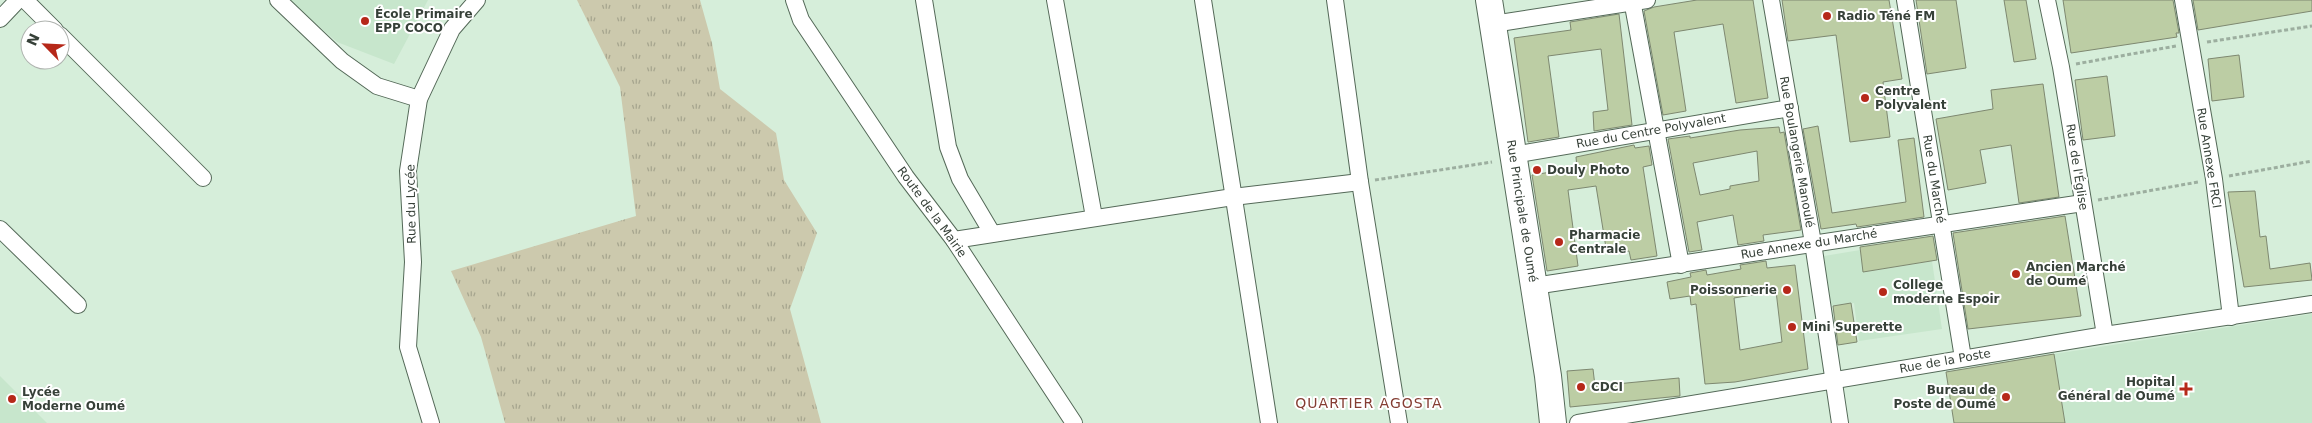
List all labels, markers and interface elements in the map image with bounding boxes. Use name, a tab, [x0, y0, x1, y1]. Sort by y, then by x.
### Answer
place label: École Primaire EPP COCO	[375, 6, 473, 35]
place label: Radio Téné FM	[1837, 9, 1935, 23]
marker: Radio Téné FM	[1821, 10, 1833, 22]
marker: École Primaire EPP COCO	[359, 15, 371, 27]
north arrow	[20, 20, 70, 70]
text: N	[23, 31, 43, 48]
street label: Rue Boulangerie Manoulé	[1777, 75, 1817, 229]
place label: Centre Polyvalent	[1875, 84, 1947, 112]
marker: Centre Polyvalent	[1859, 92, 1871, 104]
street label: Rue Annexe FRCI	[2194, 107, 2224, 209]
street label: Rue du Centre Polyvalent	[1575, 111, 1727, 151]
street label: Rue de l'Église	[2063, 123, 2092, 211]
street label: Rue du Marché	[1920, 134, 1948, 224]
street label: Rue Principale de Oumé	[1504, 139, 1540, 283]
place label: Douly Photo	[1547, 163, 1629, 177]
street label: Rue du Lycée	[403, 164, 419, 244]
street label: Route de la Mairie	[894, 164, 970, 260]
marker: Douly Photo	[1531, 164, 1543, 176]
street label: Rue Annexe du Marché	[1740, 226, 1878, 262]
place label: Pharmacie Centrale	[1569, 228, 1640, 256]
marker: Pharmacie Centrale	[1553, 236, 1565, 248]
place label: Ancien Marché de Oumé	[2026, 260, 2126, 288]
marker: Ancien Marché de Oumé	[2010, 268, 2022, 280]
place label: College moderne Espoir	[1893, 278, 2000, 306]
place label: Poissonnerie	[1690, 283, 1777, 297]
marker: Poissonnerie	[1781, 284, 1793, 296]
marker: College moderne Espoir	[1877, 286, 1889, 298]
place label: Mini Superette	[1802, 320, 1902, 334]
marker: Mini Superette	[1786, 321, 1798, 333]
street label: Rue de la Poste	[1898, 346, 1992, 376]
place label: Hopital Général de Oumé	[2058, 375, 2175, 403]
place label: CDCI	[1591, 380, 1623, 394]
marker: CDCI	[1575, 381, 1587, 393]
marker: Hopital Général de Oumé	[2179, 382, 2193, 396]
place label: Bureau de Poste de Oumé	[1893, 383, 1996, 411]
place label: Lycée Moderne Oumé	[22, 385, 125, 413]
marker: Bureau de Poste de Oumé	[2000, 391, 2012, 403]
marker: Lycée Moderne Oumé	[6, 393, 18, 405]
district label: QUARTIER AGOSTA	[1295, 395, 1443, 411]

